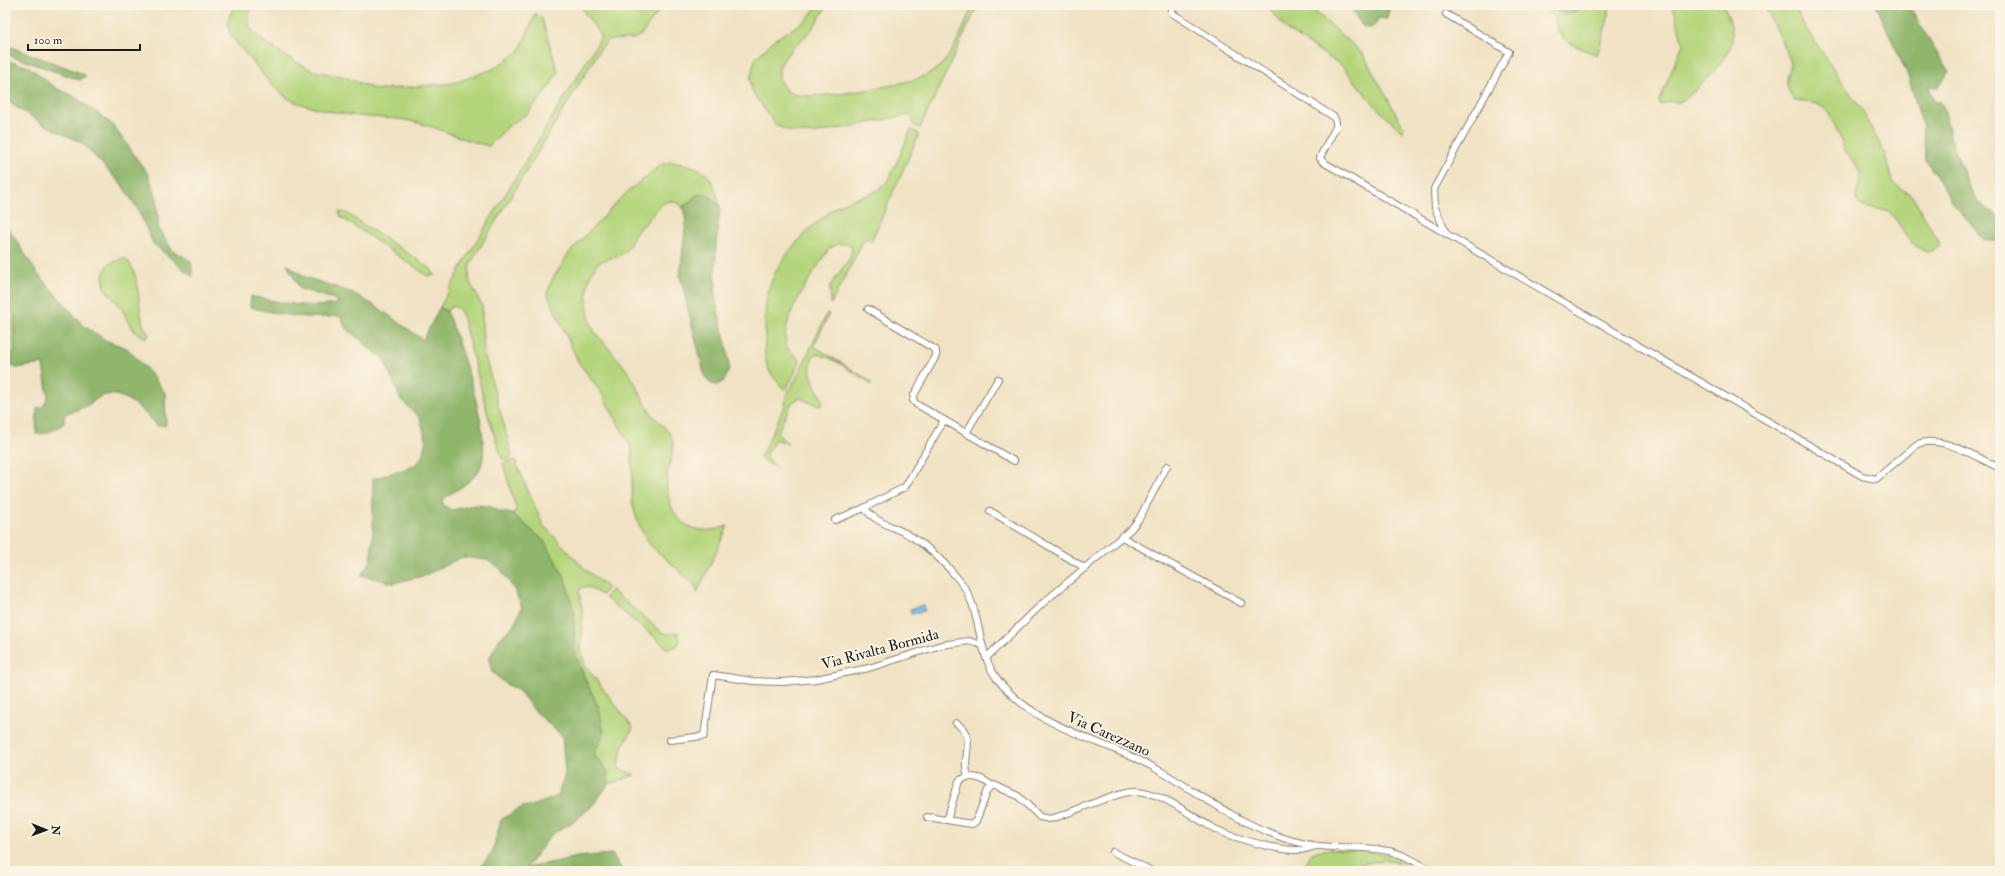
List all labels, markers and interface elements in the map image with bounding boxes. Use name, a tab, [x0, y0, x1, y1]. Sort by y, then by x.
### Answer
scale bar	[28, 26, 140, 52]
text: 100 m	[34, 33, 63, 48]
street label: Via Rivalta Bormida	[819, 624, 942, 674]
street label: Via Carezzano	[1065, 708, 1153, 761]
north arrow	[26, 810, 66, 850]
text: N	[49, 824, 62, 836]

